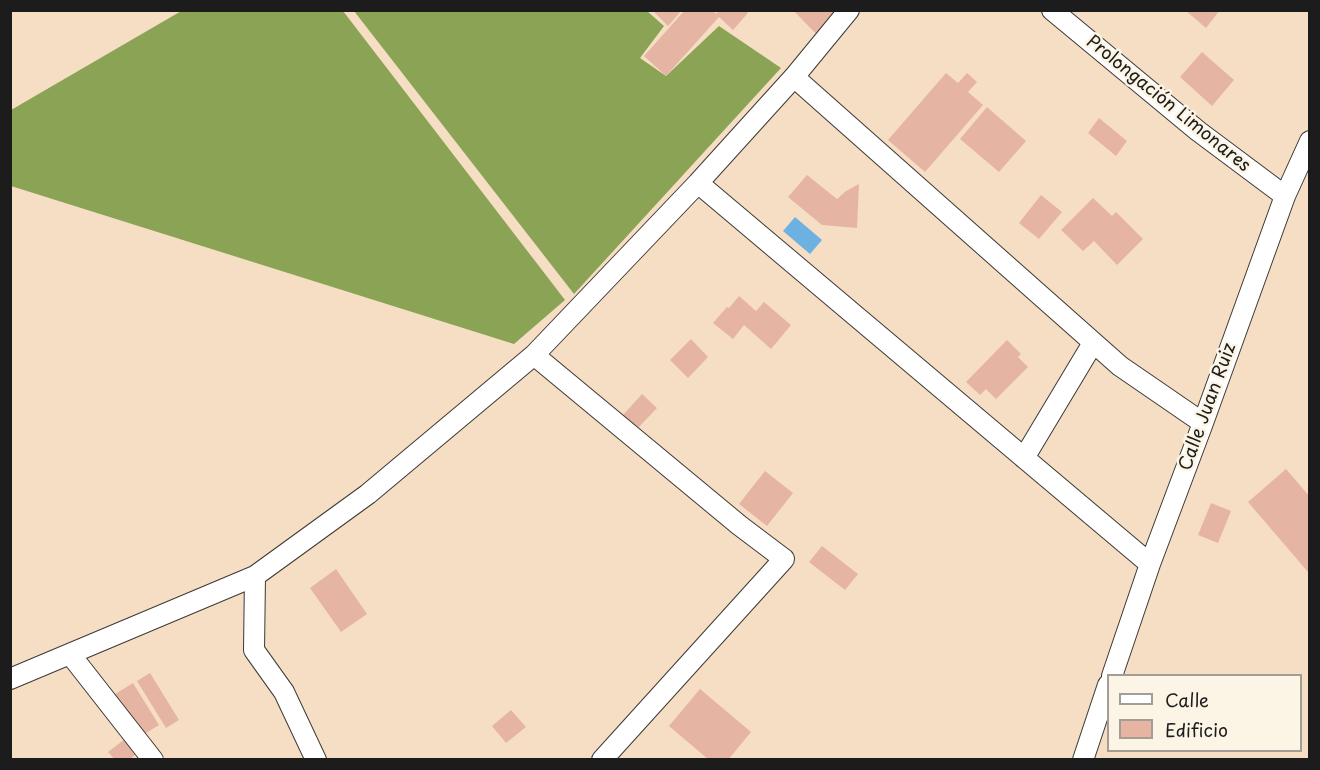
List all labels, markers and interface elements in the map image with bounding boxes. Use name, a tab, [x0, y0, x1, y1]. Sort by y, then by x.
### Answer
street label: Prolongación Limonares	[1082, 31, 1254, 177]
street label: Calle Juan Ruiz	[1175, 340, 1241, 474]
legend	[1107, 674, 1302, 752]
text: Calle	[1165, 686, 1209, 713]
text: Edificio	[1165, 716, 1228, 743]

